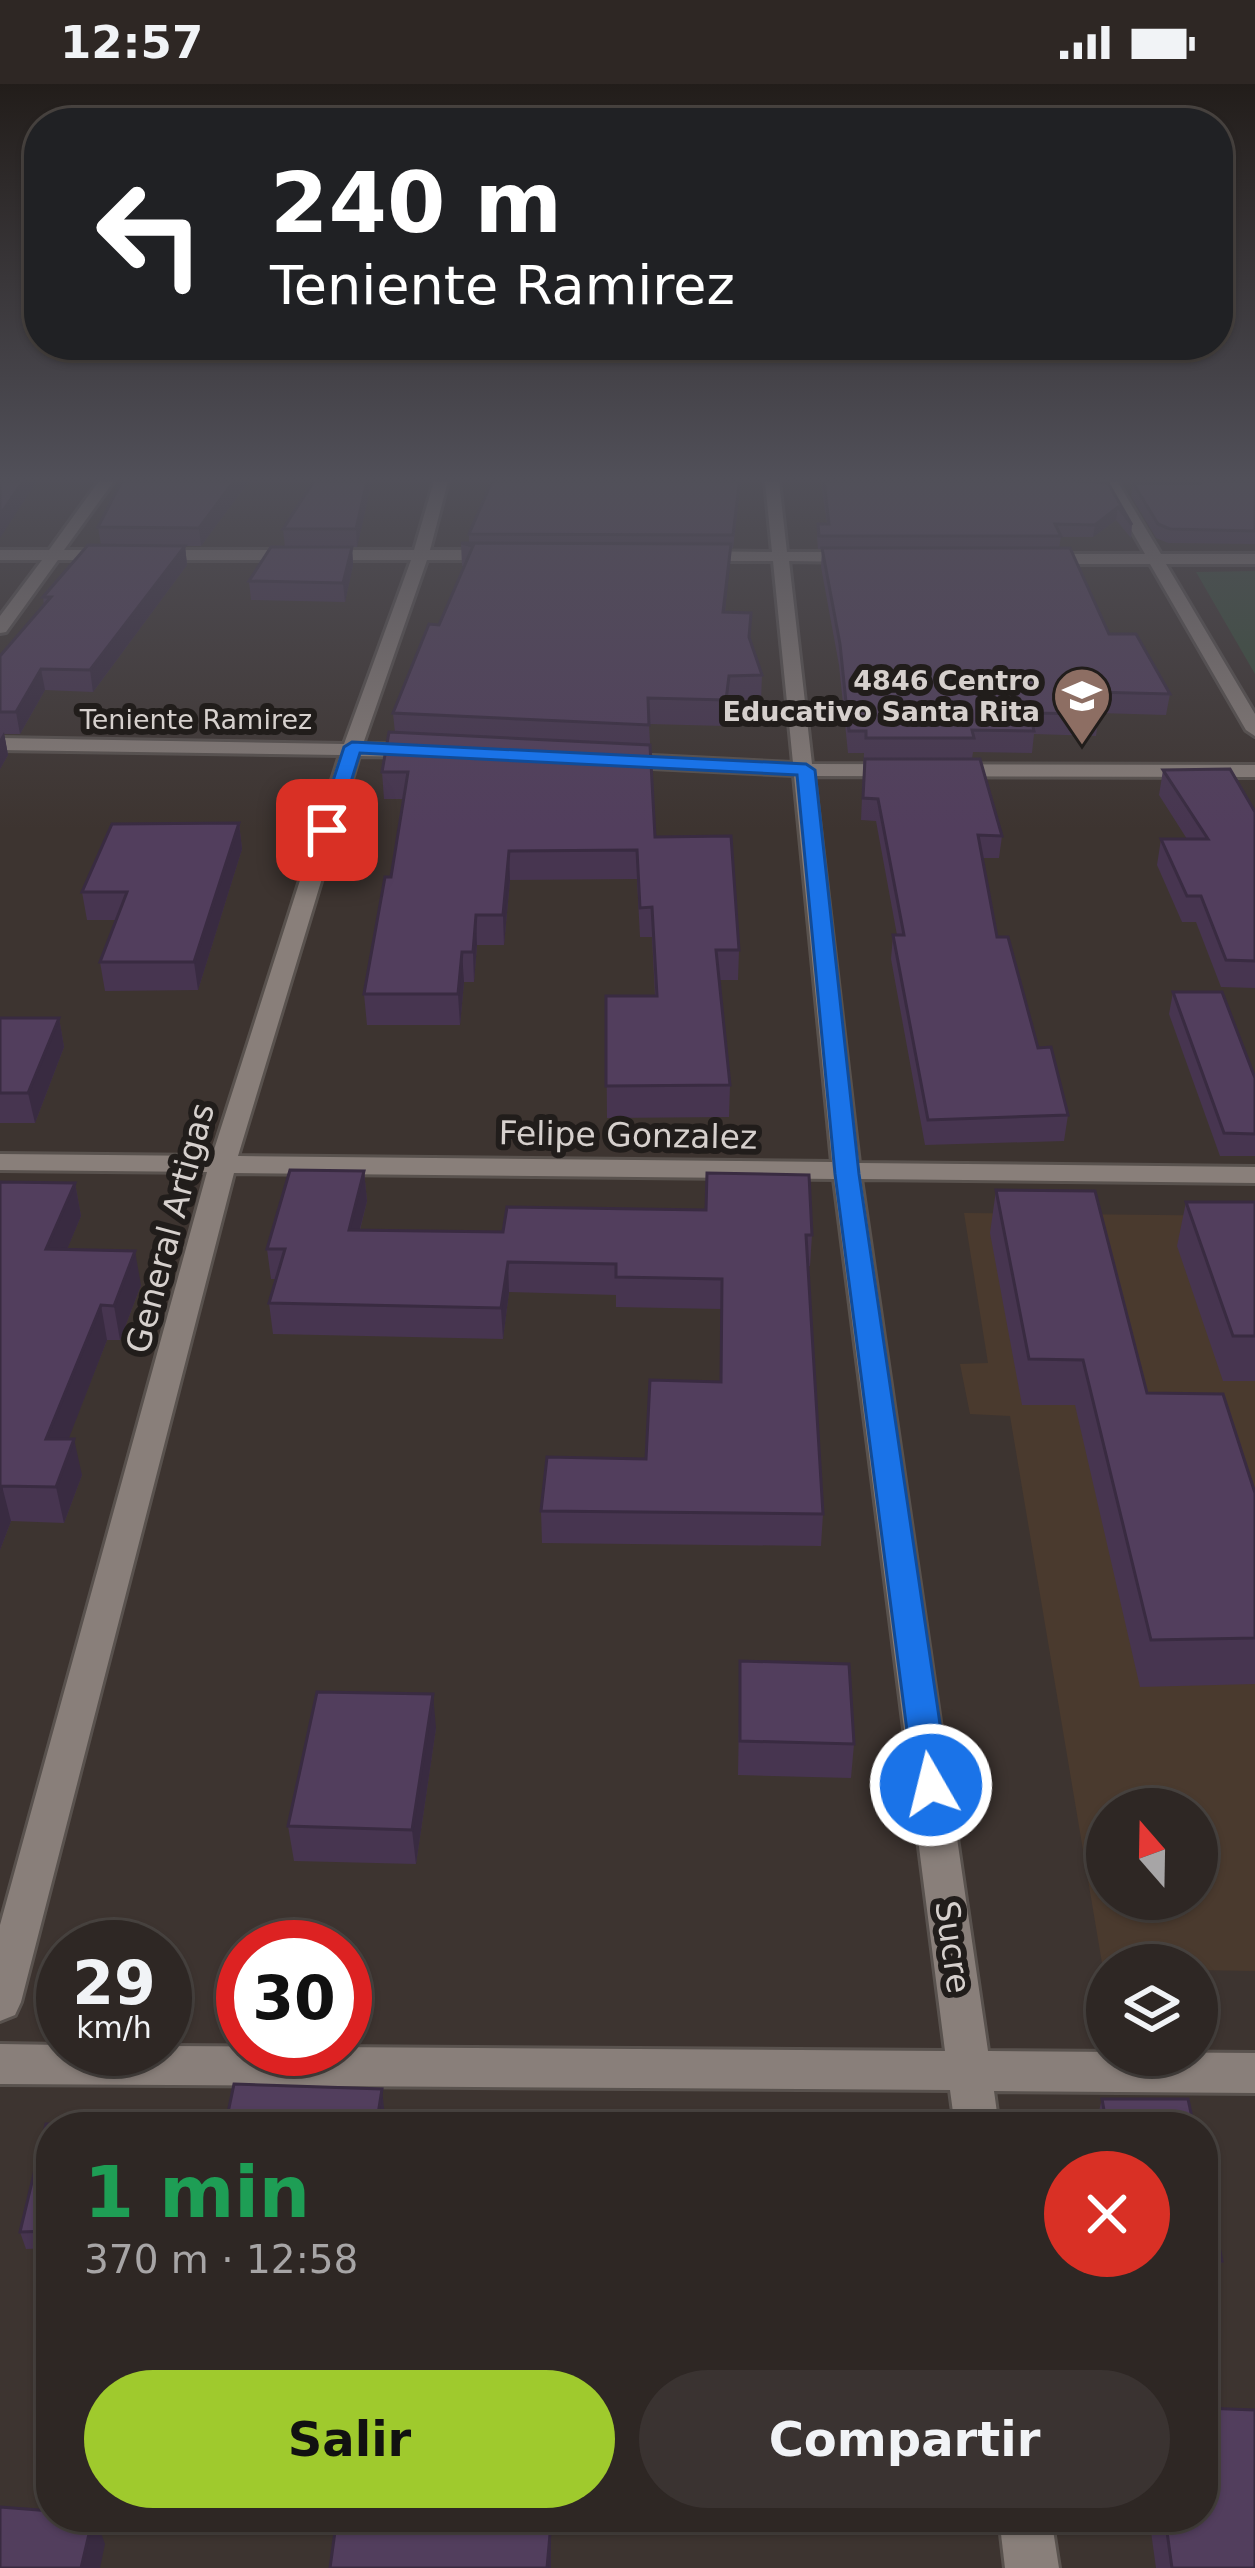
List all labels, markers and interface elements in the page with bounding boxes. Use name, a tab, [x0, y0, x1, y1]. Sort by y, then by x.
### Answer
text: 12:57	[60, 16, 203, 69]
text: 240 m	[270, 154, 562, 252]
icon: left	[72, 156, 228, 312]
text: Teniente Ramirez	[270, 254, 735, 317]
place label: 4846 Centro Educativo Santa Rita	[722, 665, 1040, 727]
school or university icon: 4846 Centro Educativo Santa Rita	[1051, 665, 1113, 747]
street label: Teniente Ramirez	[79, 704, 312, 735]
pin	[276, 779, 378, 881]
icon: arrive	[294, 797, 360, 863]
street label: General Artigas	[118, 1099, 222, 1357]
street label: Felipe Gonzalez	[498, 1113, 758, 1157]
position arrow	[868, 1722, 994, 1848]
north arrow	[1086, 1788, 1218, 1920]
map controls	[1086, 1788, 1218, 2076]
street label: Sucre	[927, 1898, 979, 1996]
speed limit sign: 30	[216, 1920, 372, 2076]
button: layers	[1086, 1944, 1218, 2076]
text: 29	[72, 1948, 156, 2018]
text: km/h	[76, 2010, 152, 2045]
text: 1 min	[84, 2150, 310, 2234]
button: close	[1044, 2151, 1170, 2277]
text: 370 m · 12:58	[84, 2237, 358, 2282]
button: Salir	[84, 2370, 615, 2508]
button: Compartir	[639, 2370, 1170, 2508]

